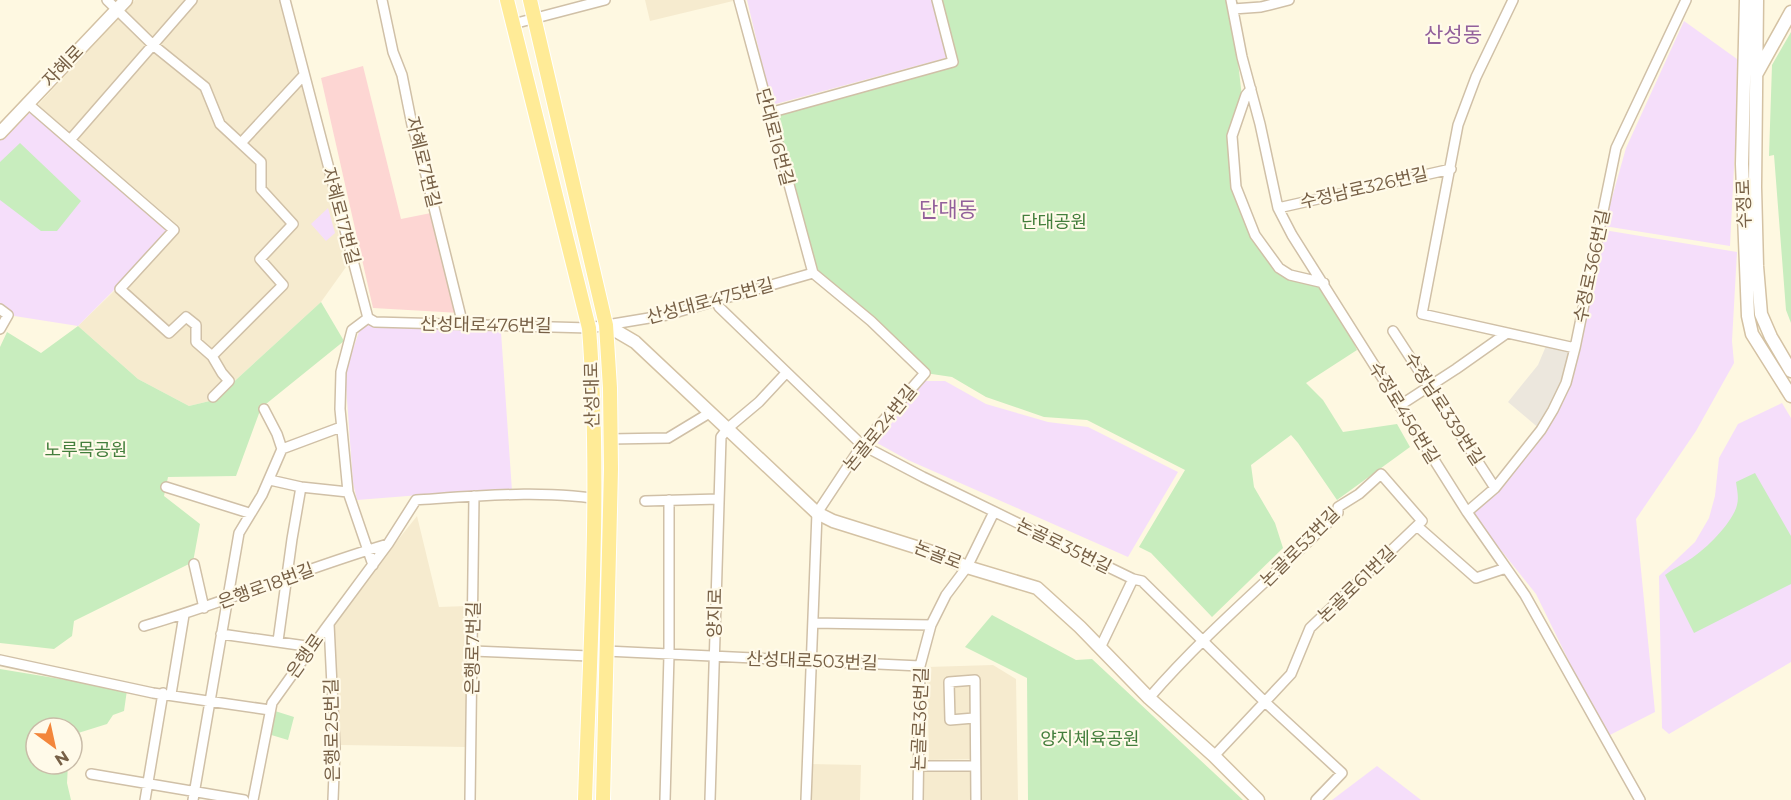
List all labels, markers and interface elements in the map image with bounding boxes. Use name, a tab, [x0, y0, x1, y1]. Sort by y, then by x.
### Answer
district label: 산성동	[1424, 22, 1482, 47]
street label: 자혜로	[38, 40, 88, 92]
street label: 단대로16번길	[751, 86, 799, 188]
street label: 자혜로7번길	[401, 114, 445, 210]
street label: 수정남로326번길	[1298, 163, 1430, 213]
street label: 자혜로17번길	[317, 165, 365, 267]
street label: 수정로	[1732, 179, 1756, 229]
district label: 단대동	[919, 197, 977, 222]
street label: 수정로366번길	[1569, 208, 1615, 324]
park label: 단대공원	[1021, 211, 1087, 233]
street label: 산성대로475번길	[644, 273, 776, 329]
street label: 산성대로476번길	[420, 313, 552, 337]
street label: 수정남로339번길	[1399, 348, 1489, 470]
street label: 수정로456번길	[1364, 358, 1444, 468]
street label: 산성대로	[580, 362, 604, 428]
street label: 논골로24번길	[839, 380, 921, 476]
park label: 노루목공원	[45, 439, 127, 461]
street label: 논골로53번길	[1256, 503, 1344, 591]
street label: 논골로35번길	[1013, 514, 1115, 578]
street label: 논골로	[911, 536, 965, 574]
street label: 논골로61번길	[1313, 541, 1401, 627]
street label: 은행로18번길	[215, 558, 317, 614]
street label: 양지로	[704, 588, 726, 638]
street label: 은행로7번길	[461, 601, 485, 695]
street label: 은행로	[282, 629, 328, 683]
street label: 산성대로503번길	[746, 648, 878, 674]
street label: 논골로36번길	[907, 667, 933, 771]
street label: 은행로25번길	[320, 678, 344, 782]
north arrow	[24, 716, 84, 776]
park label: 양지체육공원	[1040, 728, 1140, 750]
text: N	[51, 747, 72, 770]

